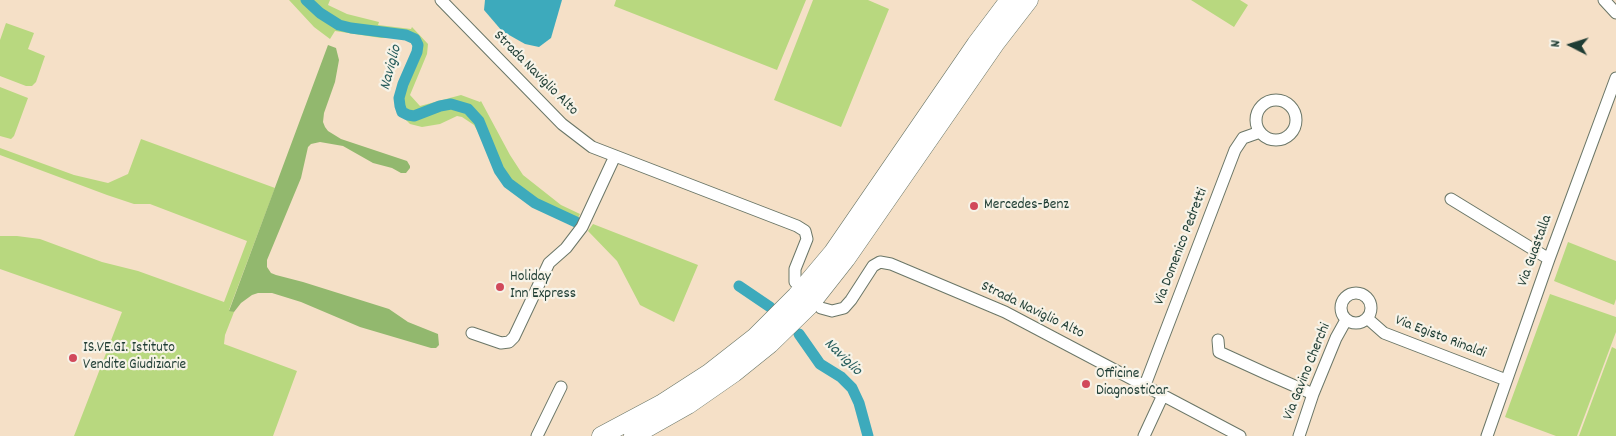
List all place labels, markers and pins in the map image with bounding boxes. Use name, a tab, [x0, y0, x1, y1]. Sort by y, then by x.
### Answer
place label: Mercedes-Benz	[984, 197, 1069, 215]
marker: Mercedes-Benz	[968, 200, 980, 212]
place label: Holiday Inn Express	[510, 269, 576, 304]
marker: Holiday Inn Express	[494, 281, 506, 293]
place label: IS.VE.GI. Istituto Vendite Giudiziarie	[83, 340, 186, 375]
marker: IS.VE.GI. Istituto Vendite Giudiziarie	[67, 352, 79, 364]
place label: Officine DiagnostiCar	[1096, 366, 1168, 401]
marker: Officine DiagnostiCar	[1080, 378, 1092, 390]

